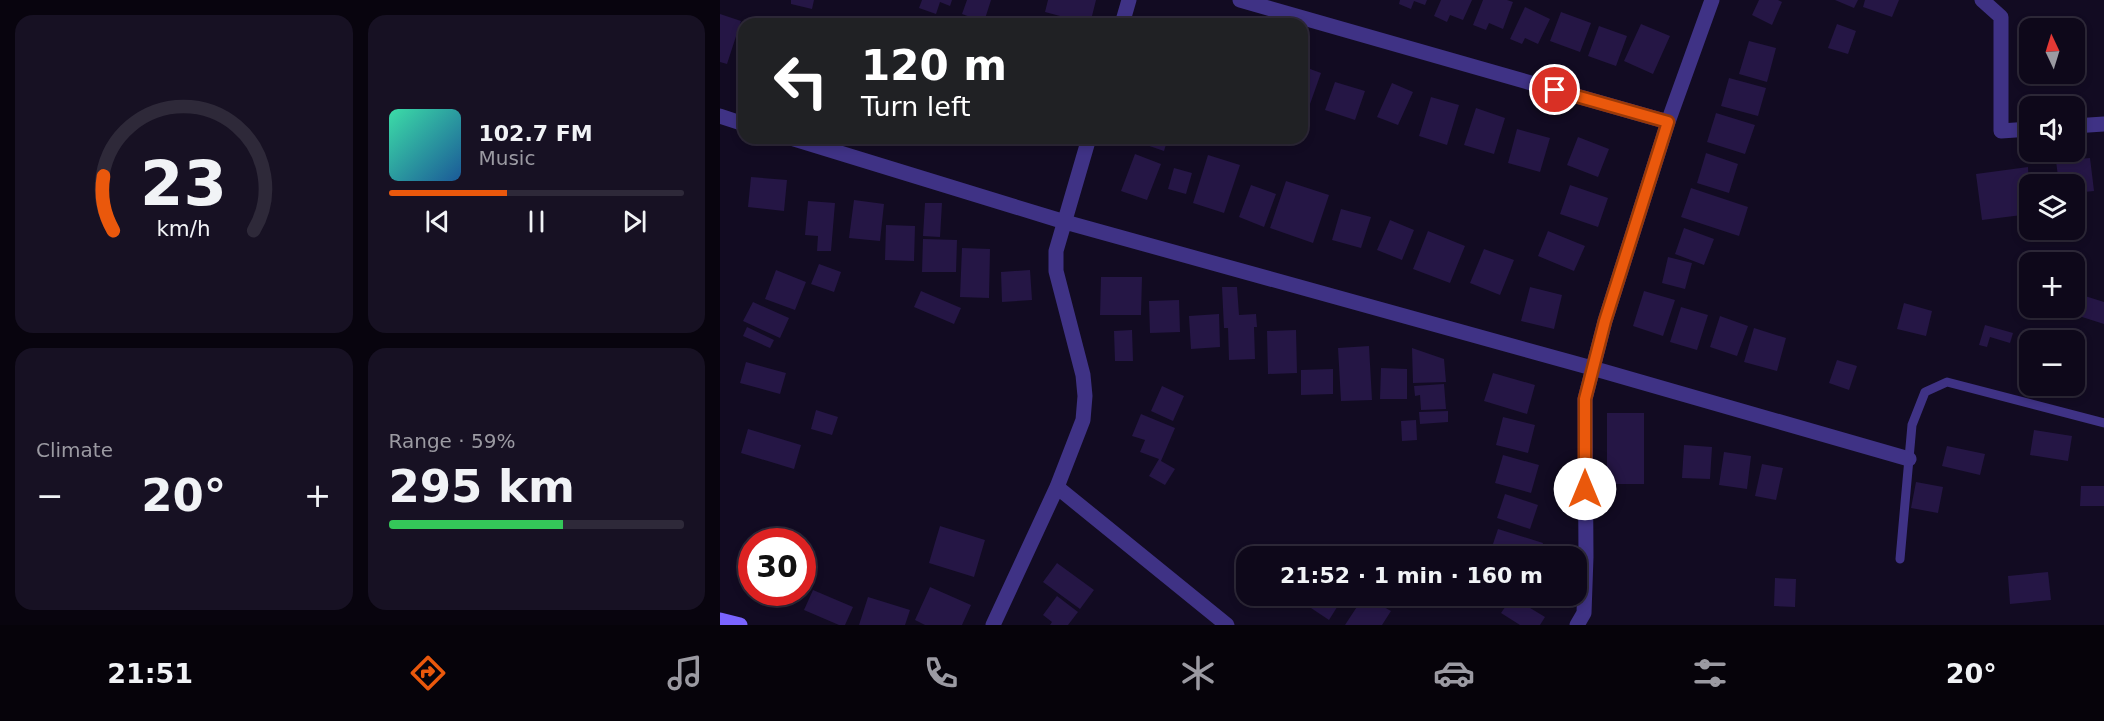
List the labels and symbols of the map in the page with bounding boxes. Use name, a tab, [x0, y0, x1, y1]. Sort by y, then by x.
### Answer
north arrow	[2019, 18, 2085, 84]
pin	[1529, 64, 1580, 115]
position arrow	[1553, 457, 1617, 521]
speed limit sign: 30	[738, 528, 816, 606]

